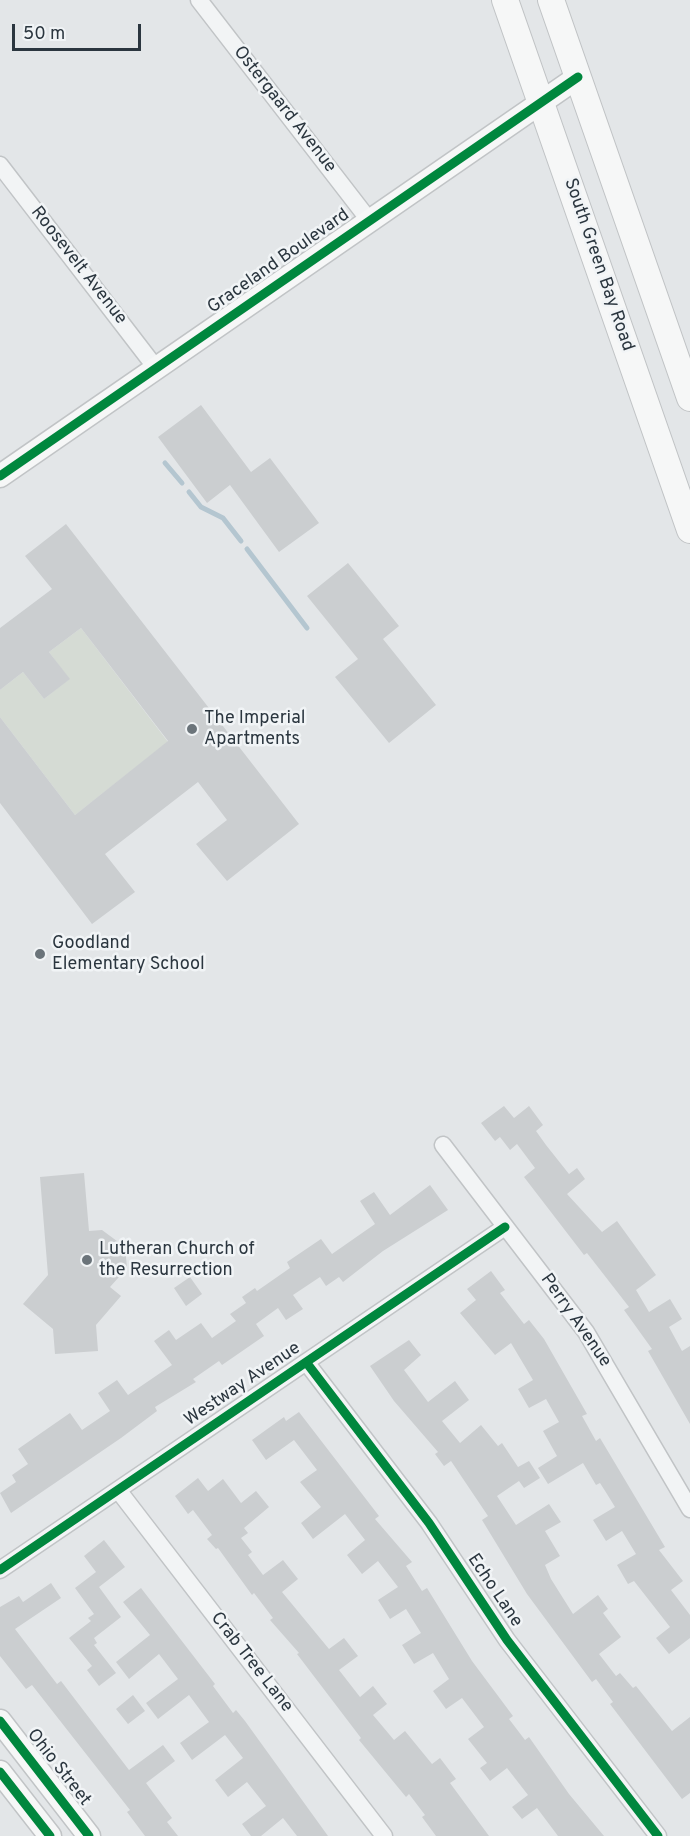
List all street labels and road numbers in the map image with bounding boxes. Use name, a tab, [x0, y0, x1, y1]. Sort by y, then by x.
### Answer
street label: Ostergaard Avenue	[228, 42, 340, 178]
street label: South Green Bay Road	[558, 176, 638, 354]
street label: Roosevelt Avenue	[25, 203, 131, 329]
street label: Graceland Boulevard	[204, 205, 354, 319]
street label: Perry Avenue	[535, 1270, 615, 1372]
street label: Westway Avenue	[181, 1338, 305, 1432]
street label: Echo Lane	[462, 1550, 526, 1632]
street label: Crab Tree Lane	[205, 1609, 297, 1717]
street label: Ohio Street	[21, 1725, 95, 1811]

